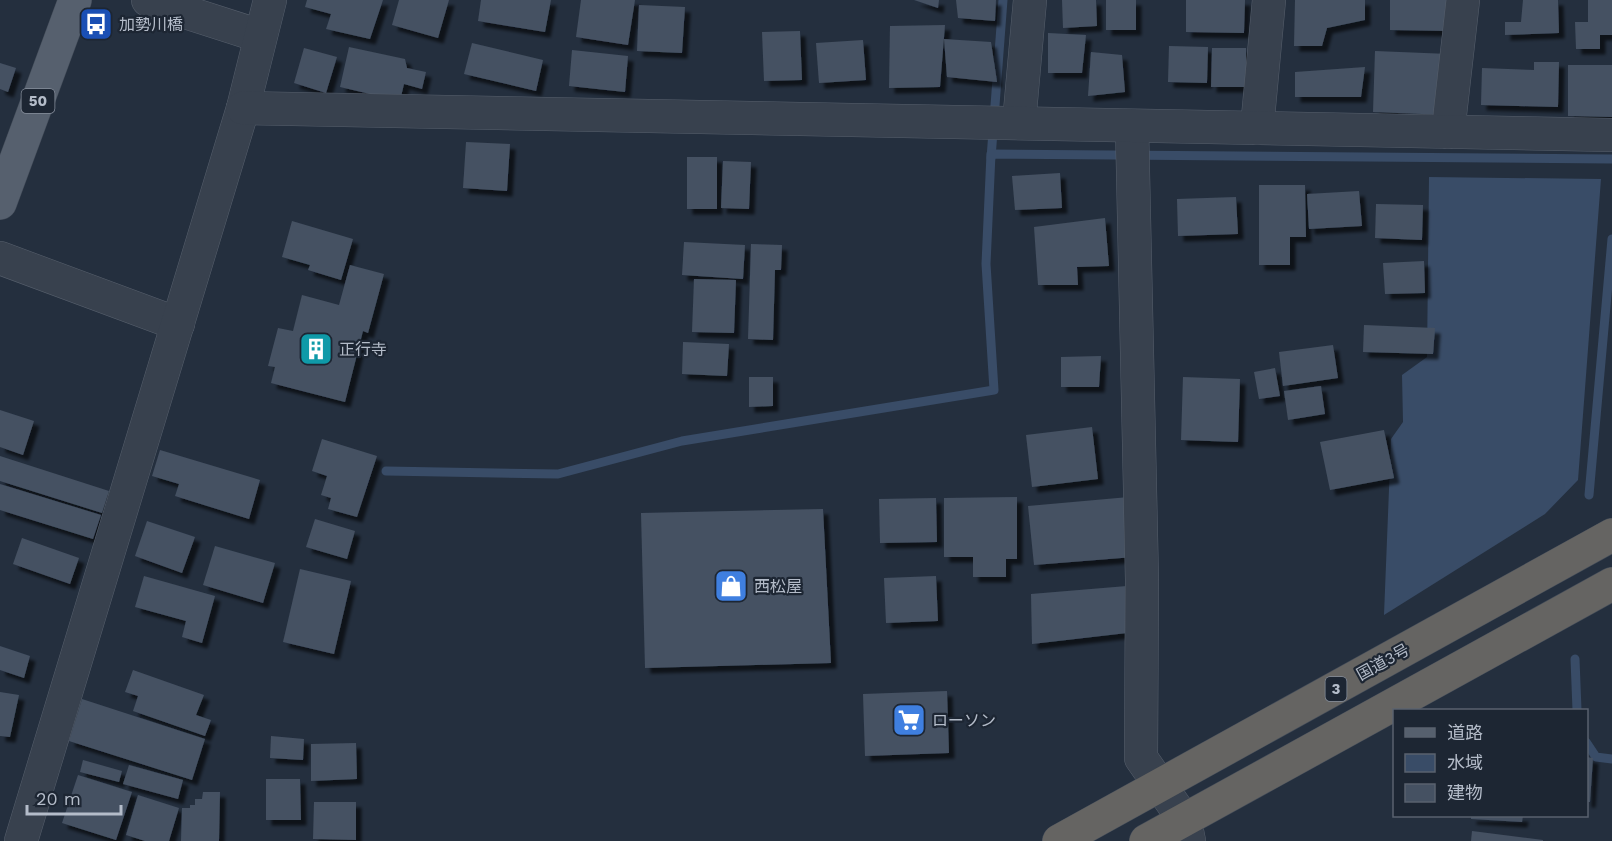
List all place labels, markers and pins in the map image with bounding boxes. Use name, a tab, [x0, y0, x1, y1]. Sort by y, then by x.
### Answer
bus stop icon: 加勢川橋	[78, 6, 114, 42]
place label: 加勢川橋	[119, 15, 183, 34]
building icon: 正行寺	[298, 331, 334, 367]
place label: 正行寺	[339, 340, 387, 359]
shop icon: 西松屋	[713, 568, 749, 604]
place label: 西松屋	[754, 577, 802, 596]
supermarket icon: ローソン	[891, 702, 927, 738]
place label: ローソン	[932, 711, 996, 730]

